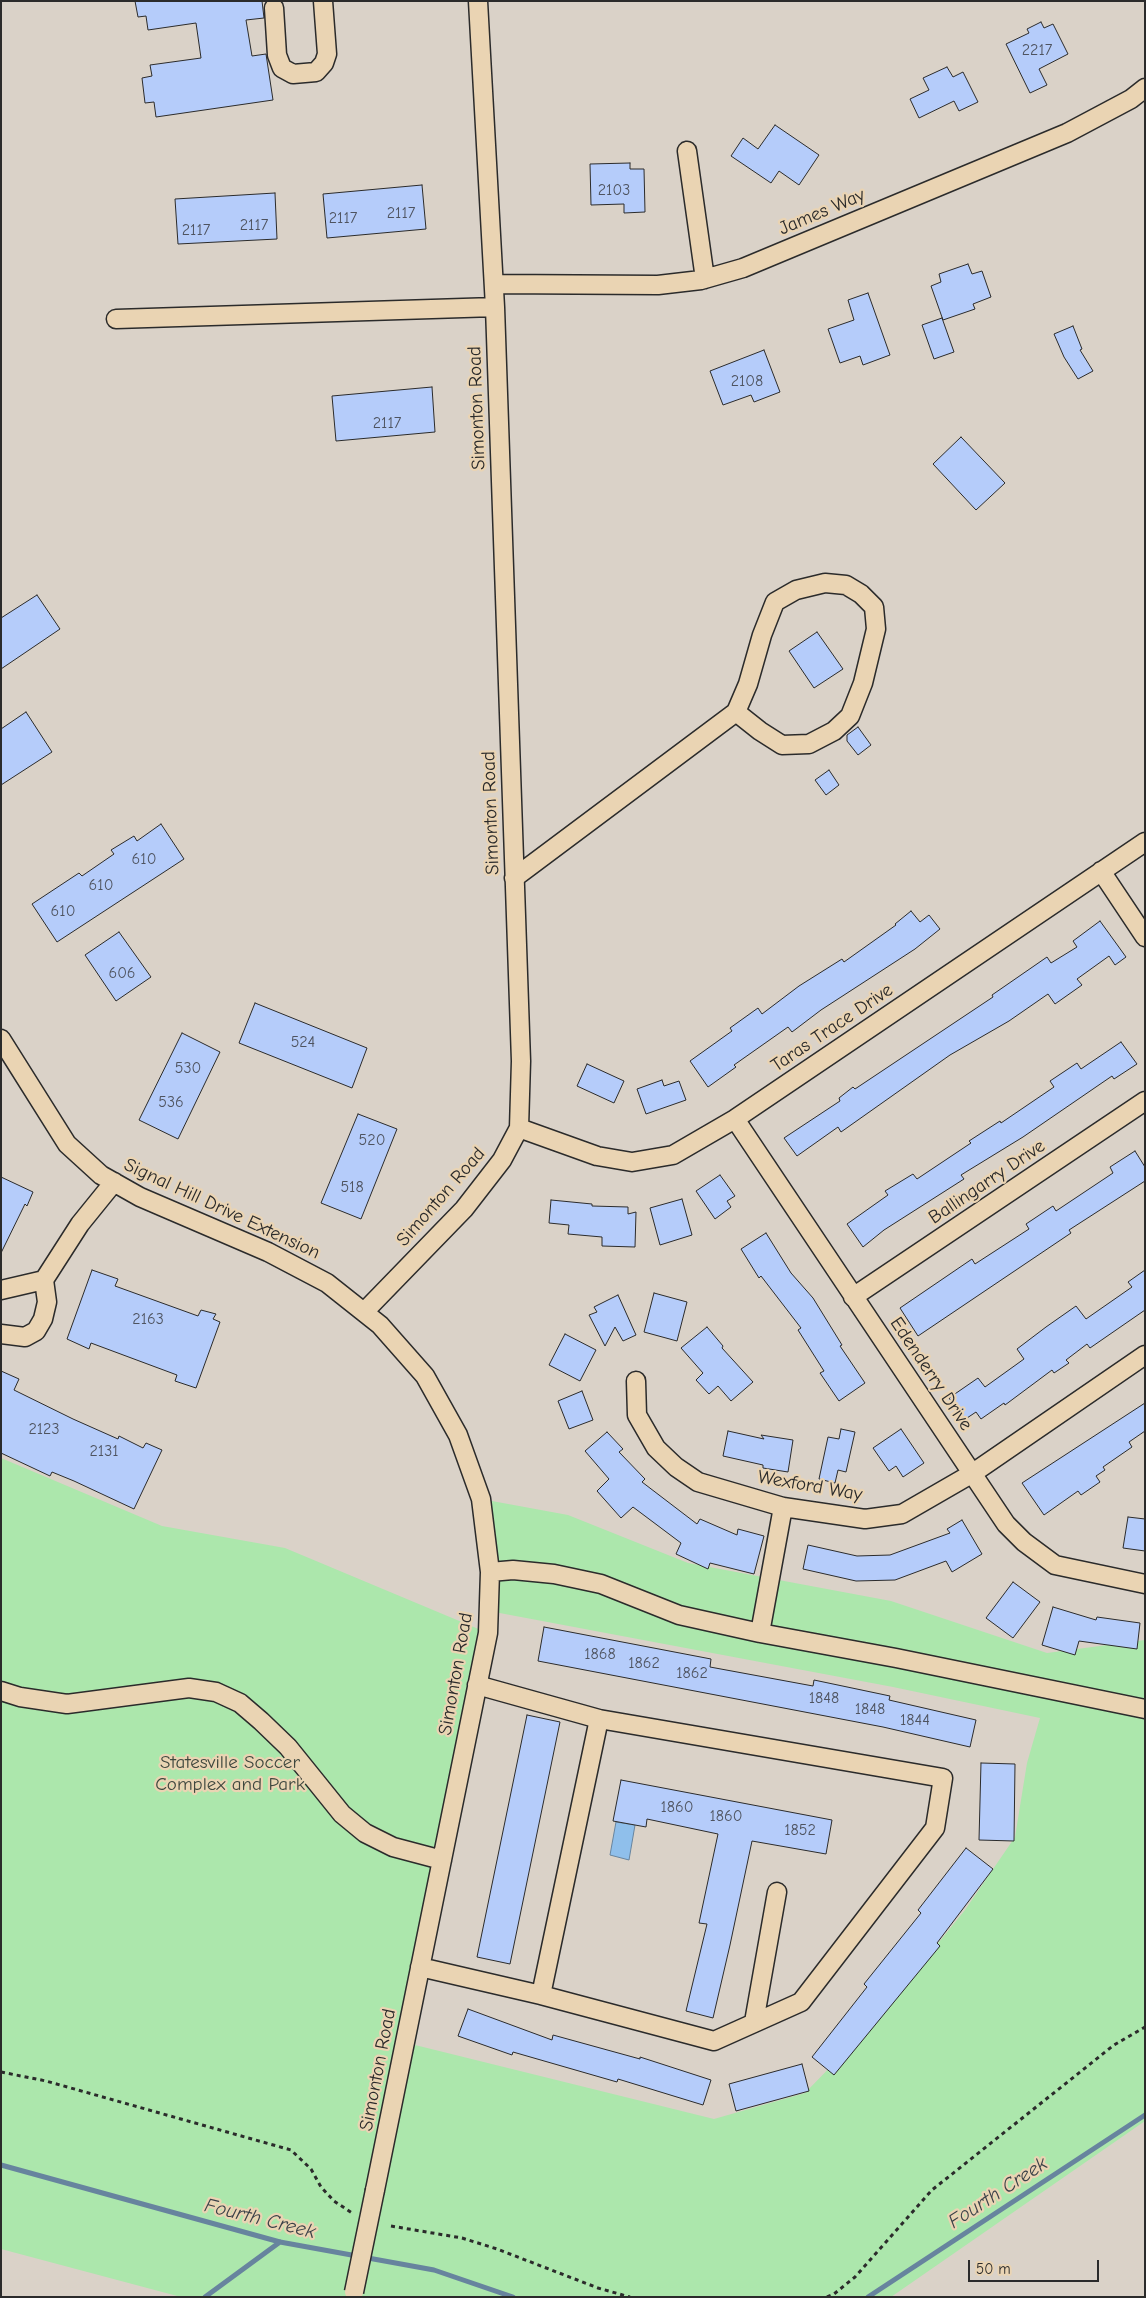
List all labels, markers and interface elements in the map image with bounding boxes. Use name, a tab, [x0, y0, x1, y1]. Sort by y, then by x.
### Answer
house number: 2217	[1022, 40, 1052, 60]
house number: 2103	[598, 180, 630, 200]
street label: James Way	[775, 184, 869, 240]
house number: 2117	[387, 203, 415, 223]
house number: 2117	[329, 208, 357, 228]
house number: 2117	[240, 215, 268, 235]
house number: 2117	[182, 220, 210, 240]
street label: Simonton Road	[463, 346, 491, 470]
house number: 2108	[731, 371, 763, 391]
house number: 2117	[373, 413, 401, 433]
street label: Simonton Road	[477, 751, 505, 875]
house number: 610	[132, 849, 156, 869]
house number: 610	[89, 875, 113, 895]
house number: 610	[51, 901, 75, 921]
house number: 606	[108, 963, 136, 983]
street label: Taras Trace Drive	[767, 979, 897, 1077]
house number: 524	[291, 1032, 315, 1052]
house number: 530	[175, 1058, 201, 1078]
house number: 536	[158, 1092, 184, 1112]
house number: 520	[359, 1130, 385, 1150]
street label: Ballingarry Drive	[924, 1135, 1050, 1229]
street label: Simonton Road	[392, 1143, 490, 1251]
street label: Signal Hill Drive Extension	[120, 1153, 324, 1265]
house number: 518	[340, 1177, 364, 1197]
house number: 2163	[132, 1309, 164, 1329]
street label: Edenderry Drive	[885, 1313, 977, 1435]
house number: 2123	[28, 1419, 60, 1439]
house number: 2131	[89, 1441, 119, 1461]
street label: Wexford Way	[756, 1466, 864, 1506]
street label: Simonton Road	[434, 1611, 478, 1737]
house number: 1868	[584, 1644, 616, 1664]
house number: 1862	[628, 1653, 660, 1673]
house number: 1862	[676, 1663, 708, 1683]
house number: 1848	[809, 1688, 839, 1708]
house number: 1848	[855, 1699, 885, 1719]
house number: 1844	[900, 1710, 930, 1730]
park label: Statesville Soccer Complex and Park	[155, 1752, 305, 1796]
house number: 1860	[661, 1797, 693, 1817]
house number: 1860	[710, 1806, 742, 1826]
house number: 1852	[784, 1820, 816, 1840]
street label: Simonton Road	[355, 2007, 401, 2133]
water label: Fourth Creek	[944, 2152, 1052, 2234]
water label: Fourth Creek	[202, 2194, 318, 2244]
scale bar	[971, 2250, 1102, 2282]
text: 50 m	[976, 2260, 1011, 2278]

